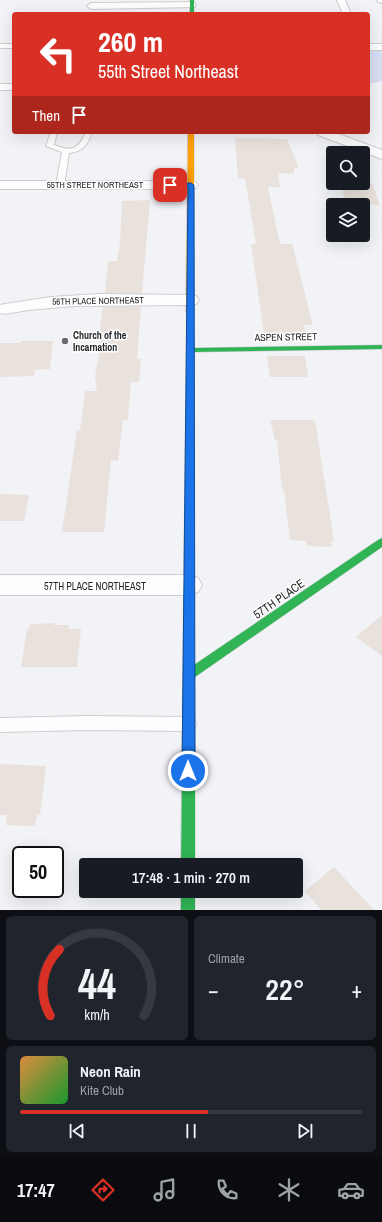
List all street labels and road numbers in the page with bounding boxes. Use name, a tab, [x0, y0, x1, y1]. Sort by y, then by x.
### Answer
street label: 55TH STREET NORTHEAST	[47, 179, 144, 191]
street label: 56TH PLACE NORTHEAST	[52, 294, 144, 308]
street label: ASPEN STREET	[254, 330, 317, 344]
street label: 57TH PLACE	[250, 576, 308, 622]
street label: 57TH PLACE NORTHEAST	[44, 580, 146, 593]

